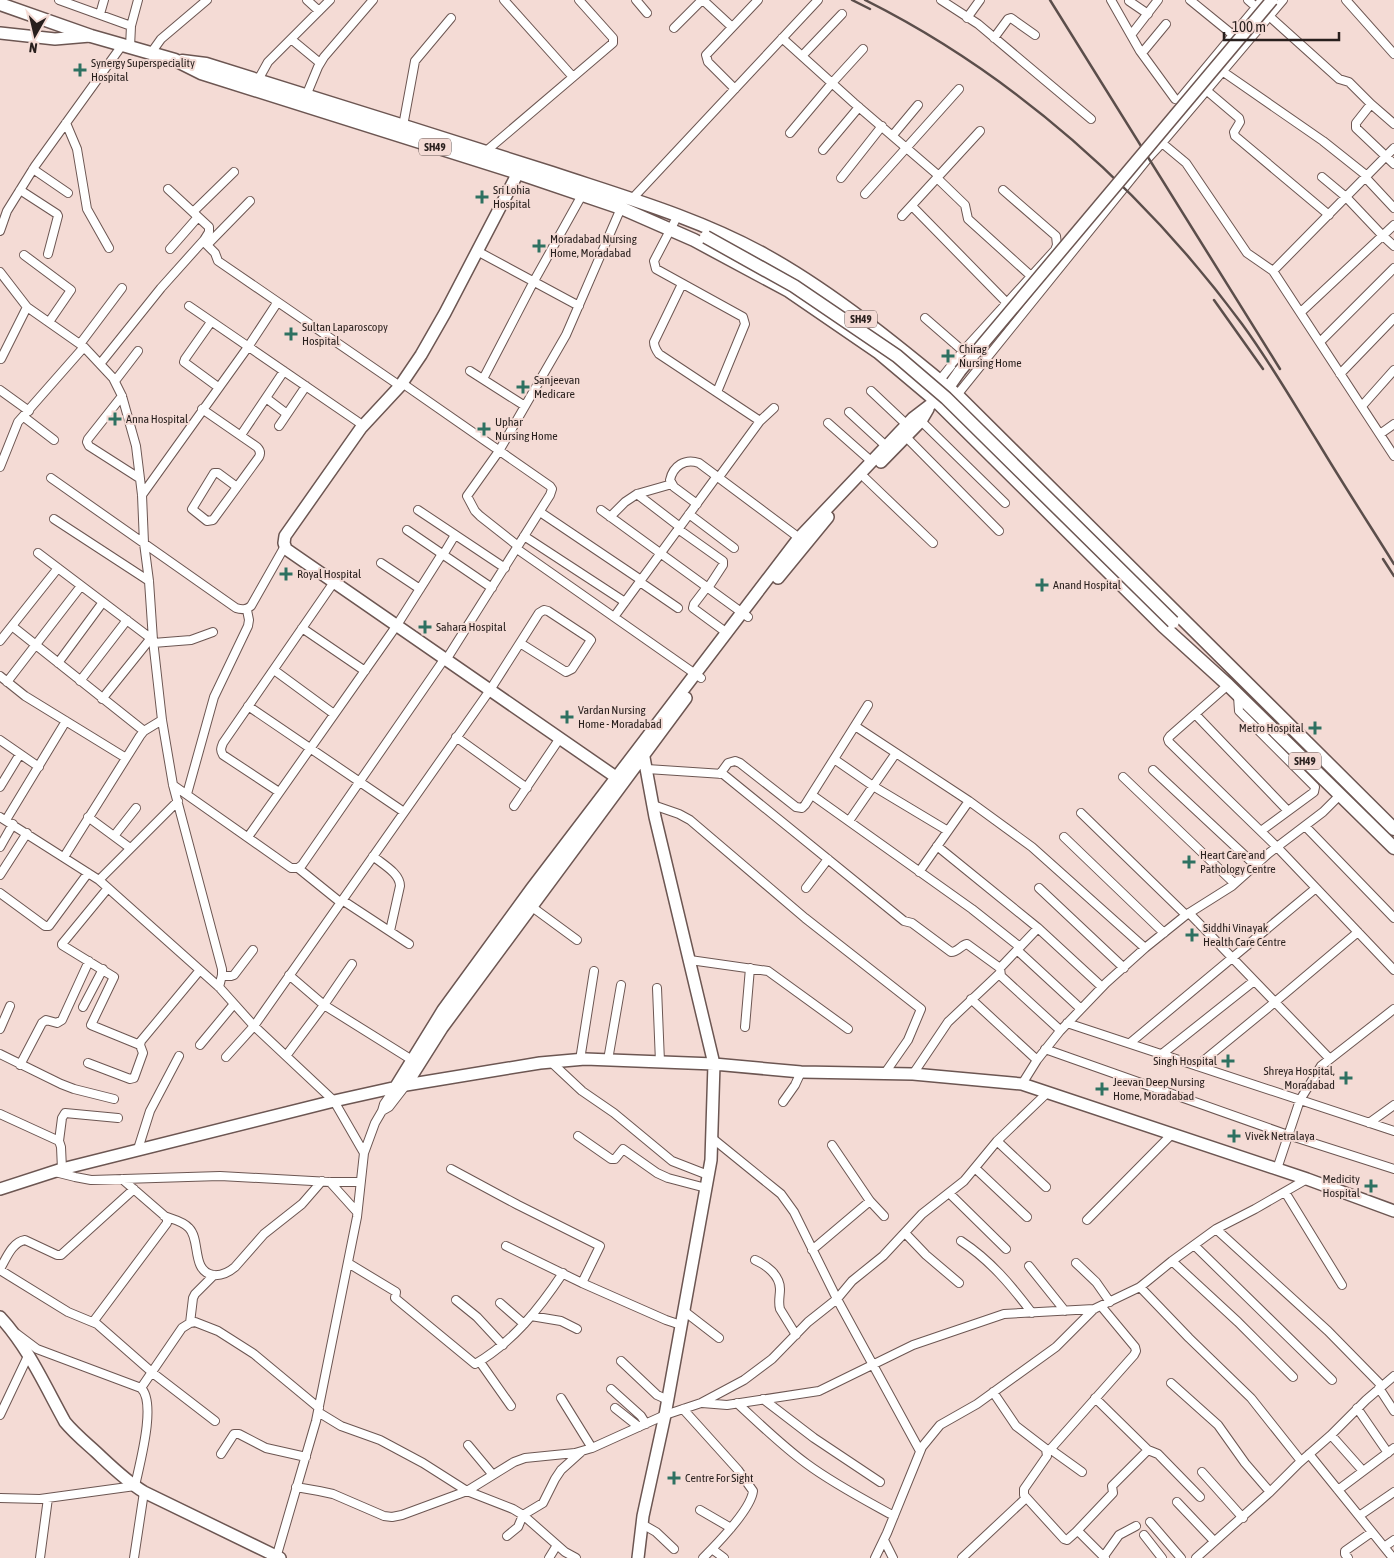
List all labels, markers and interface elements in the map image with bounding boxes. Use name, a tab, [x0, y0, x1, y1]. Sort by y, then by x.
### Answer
north arrow	[10, 10, 60, 60]
scale bar	[1224, 10, 1339, 42]
text: 100 m	[1232, 18, 1266, 35]
text: N	[28, 39, 38, 56]
place label: Synergy Superspeciality Hospital	[91, 56, 195, 84]
marker: Synergy Superspeciality Hospital	[73, 63, 87, 77]
road number: SH49	[419, 138, 451, 156]
place label: Sri Lohia Hospital	[493, 183, 531, 211]
marker: Sri Lohia Hospital	[475, 190, 489, 204]
place label: Moradabad Nursing Home, Moradabad	[550, 232, 638, 260]
marker: Moradabad Nursing Home, Moradabad	[532, 239, 546, 253]
road number: SH49	[845, 310, 877, 328]
place label: Sultan Laparoscopy Hospital	[302, 320, 388, 348]
marker: Sultan Laparoscopy Hospital	[284, 327, 298, 341]
place label: Chirag Nursing Home	[959, 342, 1022, 370]
marker: Chirag Nursing Home	[941, 349, 955, 363]
place label: Sanjeevan Medicare	[534, 373, 580, 401]
marker: Sanjeevan Medicare	[516, 380, 530, 394]
marker: Anna Hospital	[108, 412, 122, 426]
place label: Anna Hospital	[126, 412, 189, 426]
place label: Uphar Nursing Home	[495, 415, 558, 443]
marker: Uphar Nursing Home	[477, 422, 491, 436]
marker: Royal Hospital	[279, 567, 293, 581]
place label: Royal Hospital	[297, 567, 362, 581]
marker: Anand Hospital	[1035, 578, 1049, 592]
place label: Anand Hospital	[1053, 578, 1122, 592]
marker: Sahara Hospital	[418, 620, 432, 634]
place label: Sahara Hospital	[436, 620, 507, 634]
place label: Vardan Nursing Home - Moradabad	[578, 703, 662, 731]
marker: Vardan Nursing Home - Moradabad	[560, 710, 574, 724]
place label: Metro Hospital	[1239, 721, 1305, 735]
marker: Metro Hospital	[1308, 721, 1322, 735]
road number: SH49	[1289, 752, 1321, 769]
place label: Heart Care and Pathology Centre	[1200, 848, 1276, 876]
marker: Heart Care and Pathology Centre	[1182, 855, 1196, 869]
place label: Siddhi Vinayak Health Care Centre	[1203, 921, 1286, 949]
marker: Siddhi Vinayak Health Care Centre	[1185, 928, 1199, 942]
place label: Singh Hospital	[1153, 1054, 1218, 1068]
marker: Singh Hospital	[1221, 1054, 1235, 1068]
place label: Shreya Hospital, Moradabad	[1264, 1064, 1335, 1092]
marker: Shreya Hospital, Moradabad	[1339, 1071, 1353, 1085]
place label: Jeevan Deep Nursing Home, Moradabad	[1113, 1075, 1206, 1103]
marker: Jeevan Deep Nursing Home, Moradabad	[1095, 1082, 1109, 1096]
marker: Vivek Netralaya	[1227, 1129, 1241, 1143]
place label: Vivek Netralaya	[1245, 1129, 1315, 1143]
place label: Medicity Hospital	[1322, 1172, 1361, 1200]
marker: Medicity Hospital	[1364, 1179, 1378, 1193]
marker: Centre For Sight	[667, 1471, 681, 1485]
place label: Centre For Sight	[685, 1471, 754, 1485]

